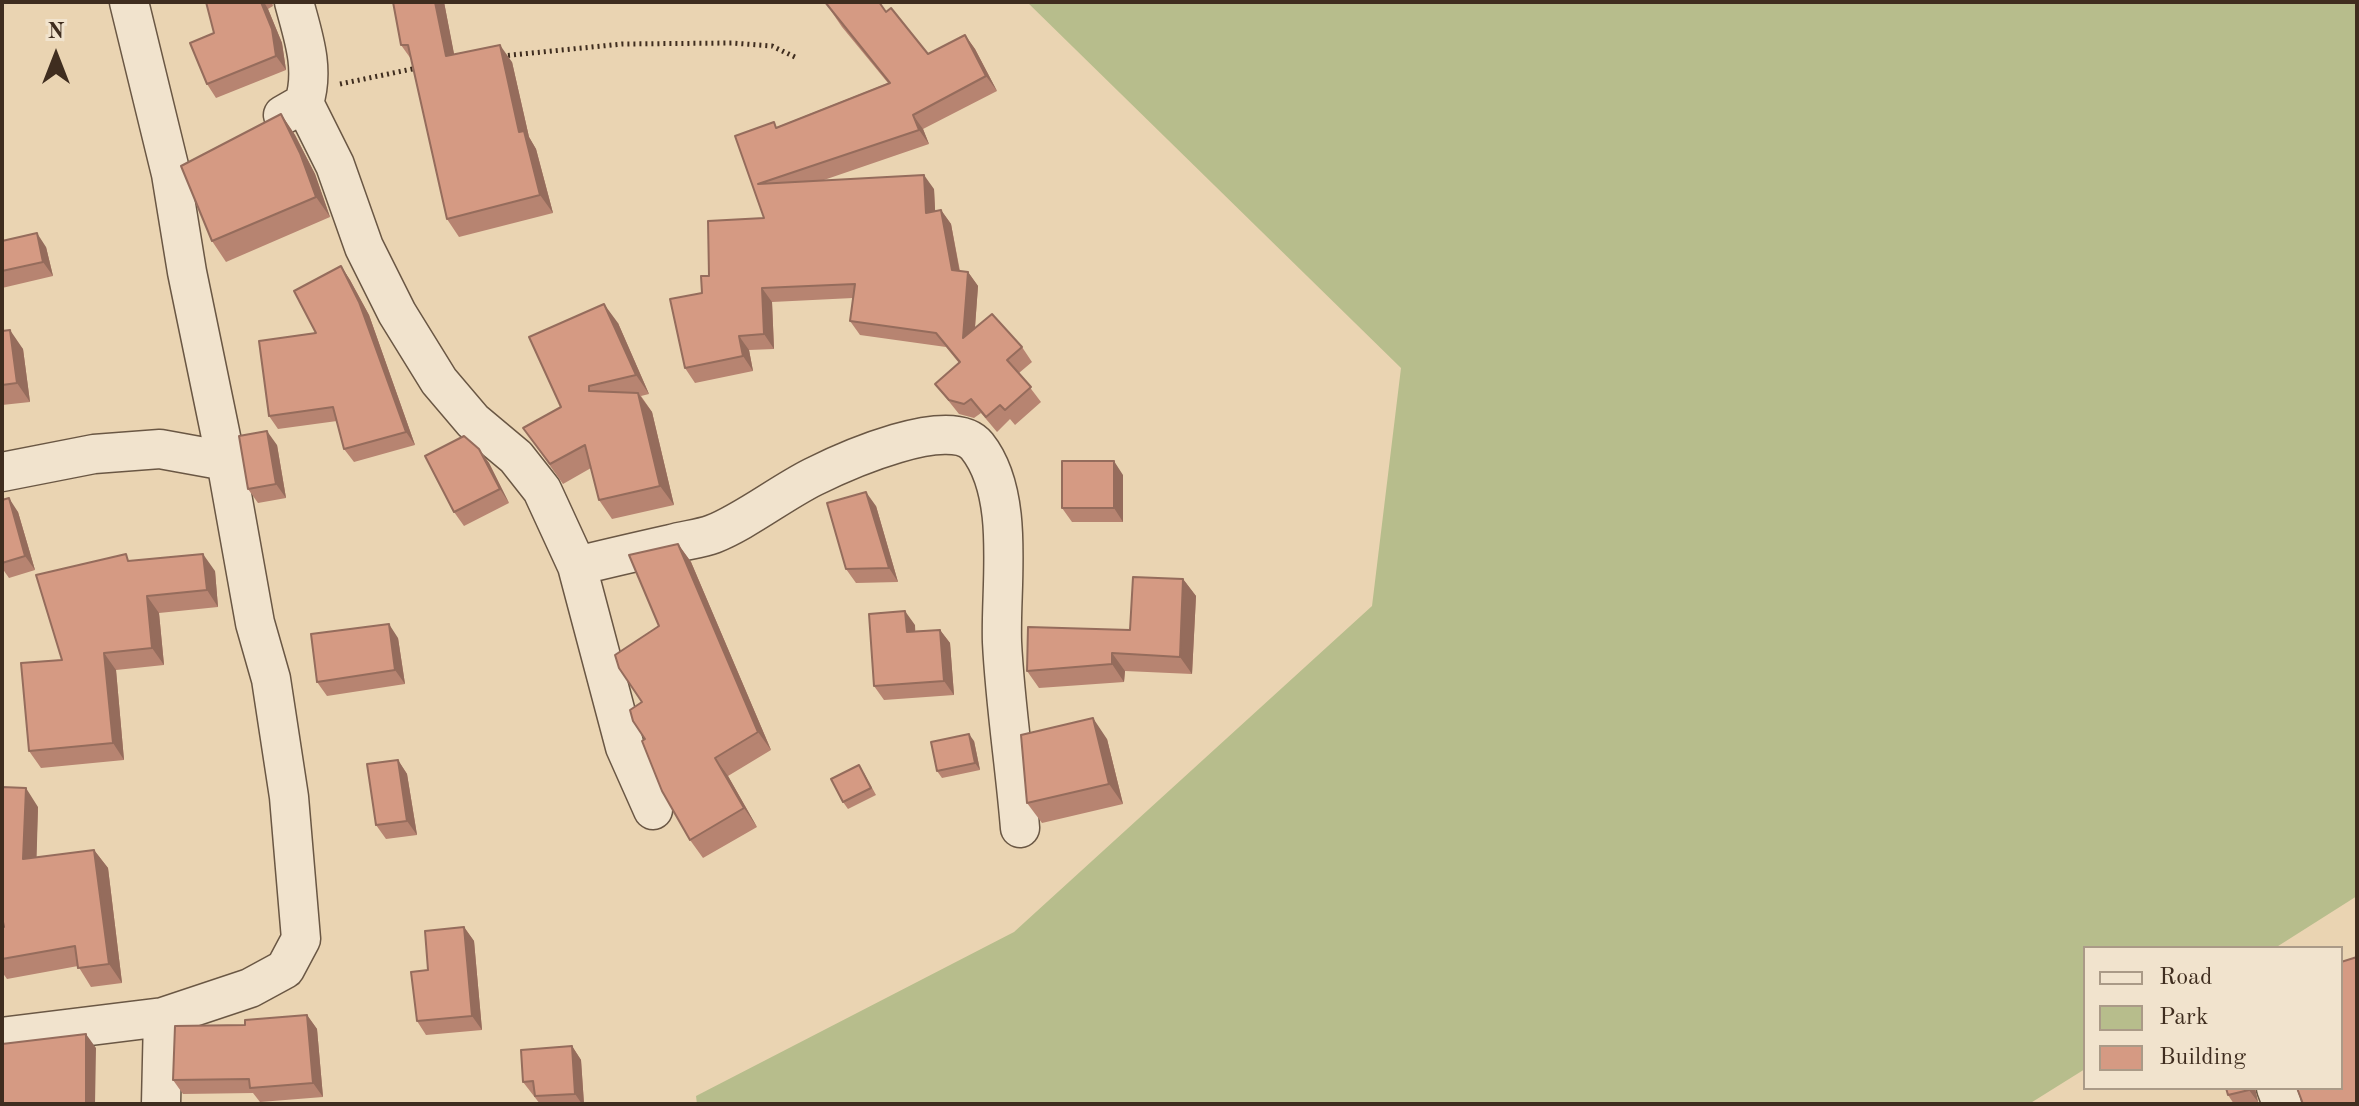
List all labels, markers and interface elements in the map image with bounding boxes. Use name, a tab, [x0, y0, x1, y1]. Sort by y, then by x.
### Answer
north arrow	[16, 16, 96, 96]
text: N	[48, 21, 64, 43]
legend	[2083, 946, 2343, 1090]
text: Road	[2159, 966, 2212, 990]
text: Park	[2159, 1006, 2208, 1030]
text: Building	[2159, 1046, 2246, 1070]

